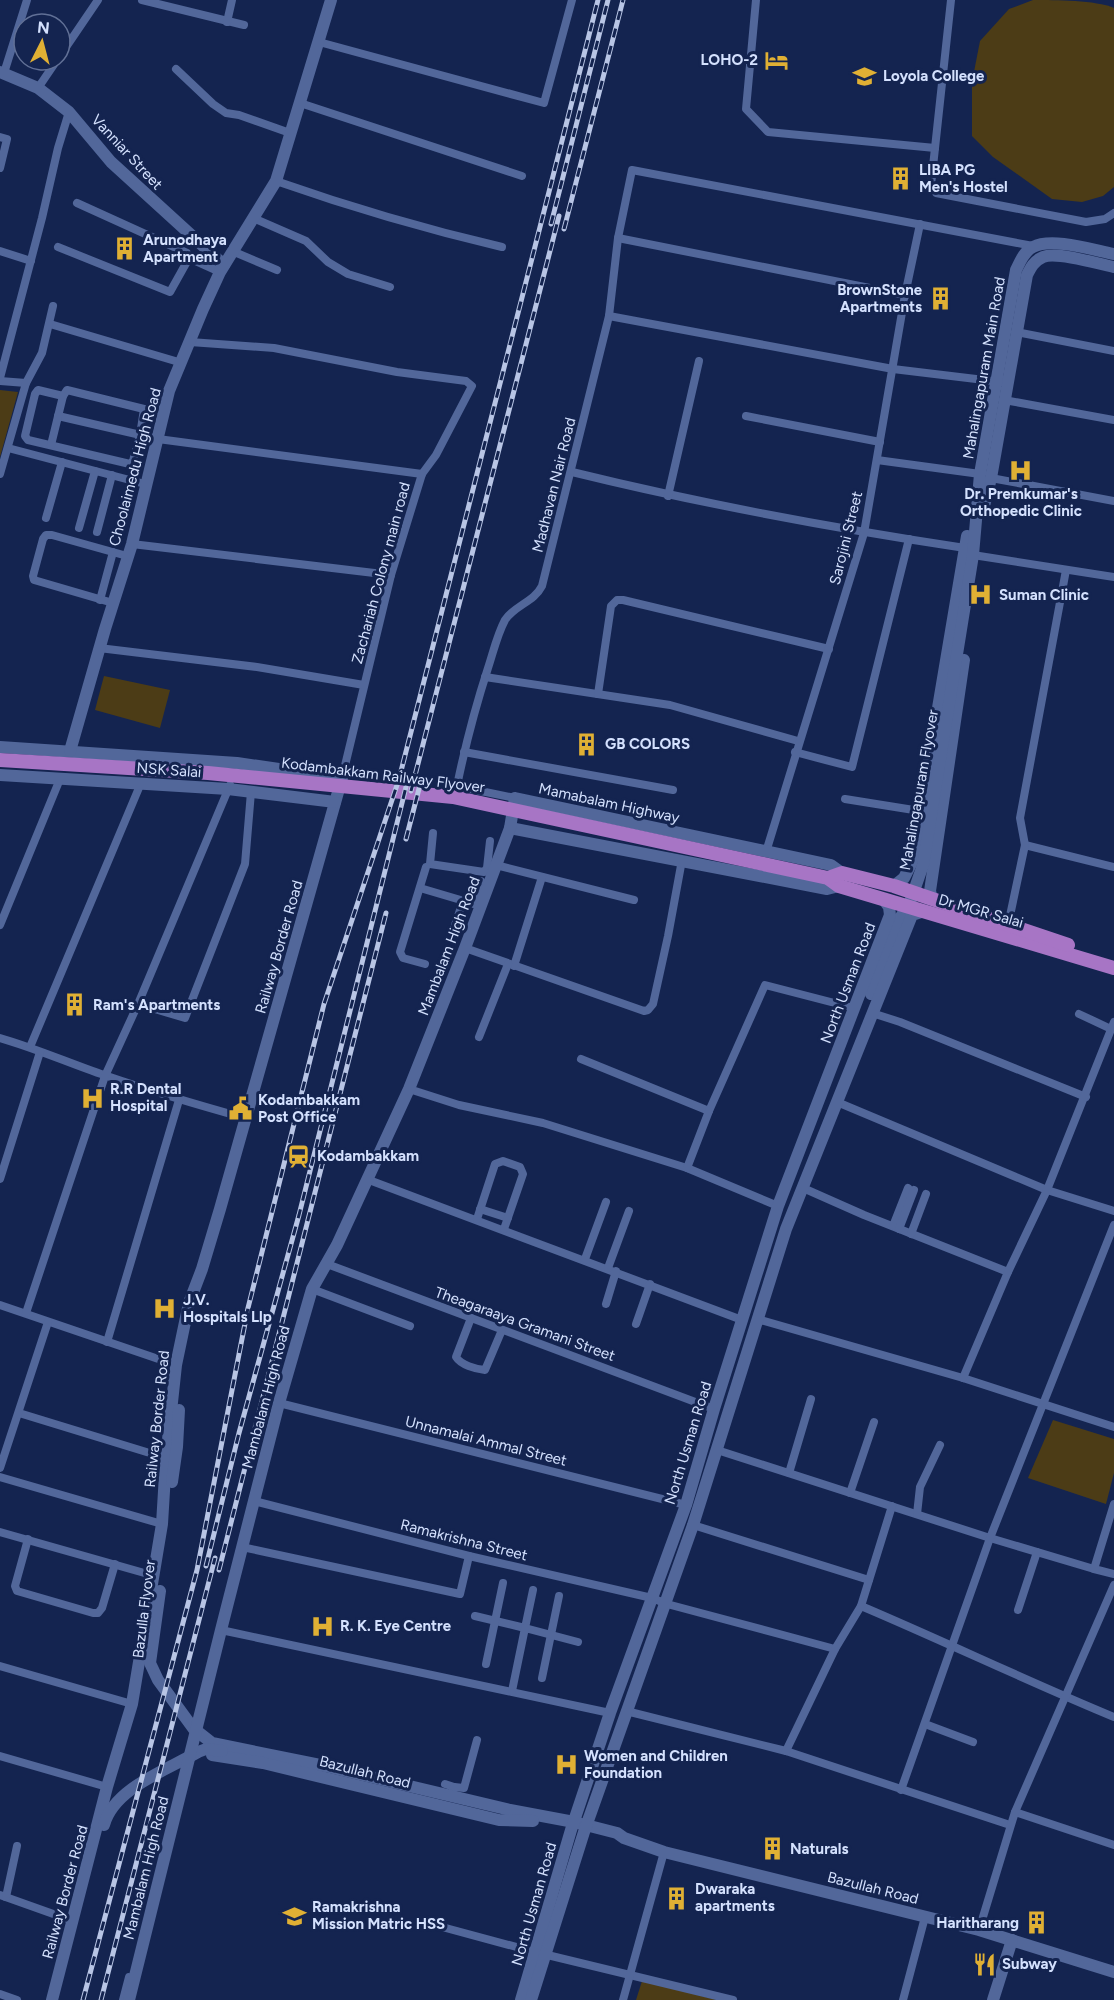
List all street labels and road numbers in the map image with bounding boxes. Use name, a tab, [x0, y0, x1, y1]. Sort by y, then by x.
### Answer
street label: Vanniar Street	[88, 111, 167, 194]
street label: Mahalingapuram Main Road	[959, 275, 1009, 461]
street label: Choolaimedu High Road	[105, 386, 165, 548]
street label: Madhavan Nair Road	[529, 416, 579, 554]
street label: Zachariah Colony main road	[348, 480, 414, 666]
street label: Sarojini Street	[826, 489, 866, 587]
street label: Mahalingapuram Flyover	[896, 708, 942, 872]
street label: Kodambakkam Railway Flyover	[280, 754, 486, 796]
street label: NSK Salai	[136, 759, 202, 781]
street label: Mamabalam Highway	[537, 779, 681, 827]
street label: Mambalam High Road	[414, 874, 484, 1018]
street label: Railway Border Road	[251, 878, 307, 1016]
street label: Dr MGR Salai	[936, 890, 1026, 932]
street label: North Usman Road	[817, 920, 879, 1046]
street label: Theagaraaya Gramani Street	[432, 1283, 618, 1365]
street label: Mambalam High Road	[238, 1324, 294, 1470]
street label: Railway Border Road	[141, 1350, 173, 1488]
street label: North Usman Road	[661, 1379, 715, 1507]
street label: Unnamalai Ammal Street	[403, 1412, 569, 1470]
street label: Ramakrishna Street	[399, 1515, 530, 1565]
street label: Bazulla Flyover	[129, 1559, 159, 1659]
street label: Bazullah Road	[318, 1752, 412, 1792]
street label: Mambalam High Road	[119, 1794, 173, 1942]
street label: Railway Border Road	[38, 1823, 92, 1961]
street label: North Usman Road	[508, 1840, 560, 1968]
street label: Bazullah Road	[826, 1868, 920, 1908]

